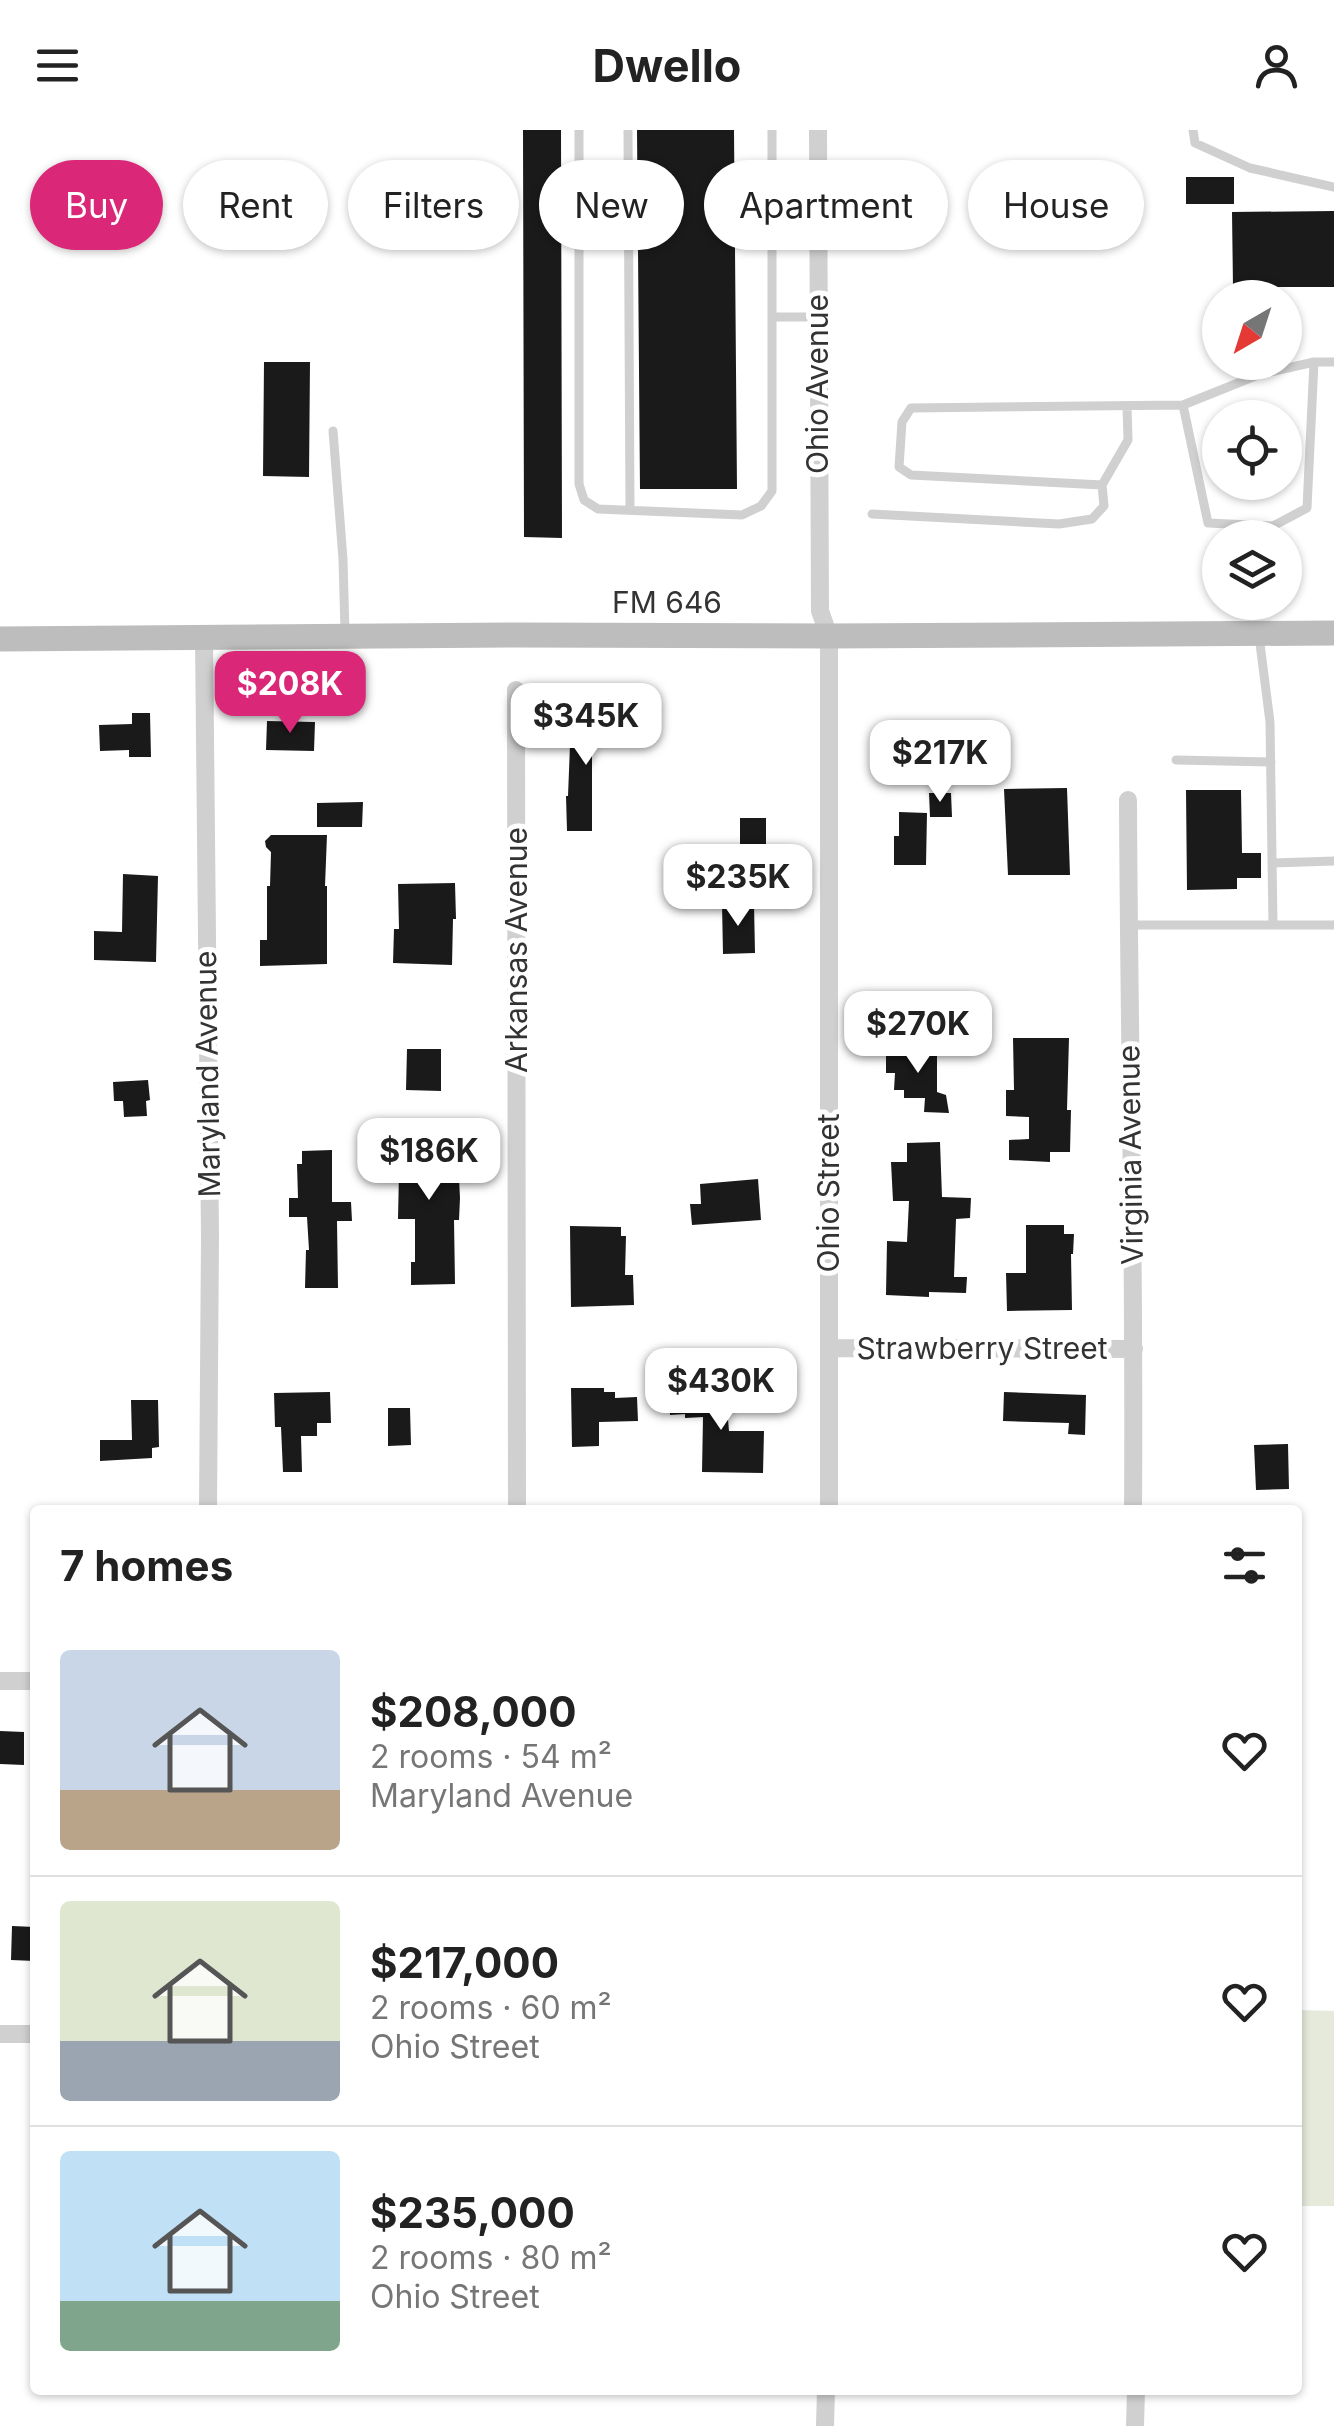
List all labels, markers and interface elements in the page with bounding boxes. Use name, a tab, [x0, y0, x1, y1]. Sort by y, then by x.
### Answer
icon: menu	[30, 38, 85, 93]
text: Dwello	[593, 38, 741, 93]
icon: person	[1249, 38, 1304, 93]
chip: Buy	[30, 160, 163, 250]
chip: Rent	[183, 160, 328, 250]
chip: Filters	[348, 160, 519, 250]
chip: New	[539, 160, 684, 250]
chip: Apartment	[704, 160, 948, 250]
chip: House	[968, 160, 1144, 250]
north arrow	[1202, 280, 1302, 380]
map controls	[1202, 280, 1302, 620]
street label: Ohio Avenue	[799, 294, 835, 474]
button: locate	[1202, 400, 1302, 500]
button: layers	[1202, 520, 1302, 620]
street label: FM 646	[612, 584, 722, 620]
pin: $208K	[220, 651, 360, 736]
text: $208K	[237, 664, 343, 703]
pin: $345K	[516, 683, 656, 768]
text: $345K	[533, 696, 639, 735]
pin: $217K	[870, 720, 1010, 805]
text: $217K	[892, 733, 988, 772]
street label: Arkansas Avenue	[498, 827, 534, 1073]
pin: $235K	[668, 844, 808, 929]
text: $235K	[685, 857, 791, 896]
street label: Maryland Avenue	[187, 950, 227, 1198]
pin: $270K	[848, 991, 988, 1076]
text: $270K	[866, 1004, 970, 1043]
street label: Virginia Avenue	[1110, 1045, 1150, 1265]
street label: Ohio Street	[810, 1113, 846, 1273]
pin: $186K	[359, 1118, 499, 1203]
text: $186K	[379, 1131, 479, 1170]
street label: Strawberry Street	[856, 1330, 1108, 1366]
pin: $430K	[651, 1348, 791, 1433]
text: $430K	[667, 1361, 775, 1400]
icon: filters	[1217, 1538, 1272, 1593]
text: 7 homes	[60, 1540, 233, 1591]
text: $208,000	[370, 1686, 577, 1737]
icon: home	[140, 1690, 260, 1810]
icon: heart	[1217, 1723, 1272, 1778]
text: 2 rooms · 54 m²	[370, 1737, 612, 1776]
text: Maryland Avenue	[370, 1776, 633, 1815]
text: $217,000	[370, 1937, 559, 1988]
icon: home	[140, 1941, 260, 2061]
icon: heart	[1217, 1974, 1272, 2029]
text: 2 rooms · 60 m²	[370, 1988, 612, 2027]
text: Ohio Street	[370, 2027, 540, 2066]
text: $235,000	[370, 2187, 575, 2238]
icon: home	[140, 2191, 260, 2311]
icon: heart	[1217, 2224, 1272, 2279]
text: 2 rooms · 80 m²	[370, 2238, 612, 2277]
text: Ohio Street	[370, 2277, 540, 2316]

